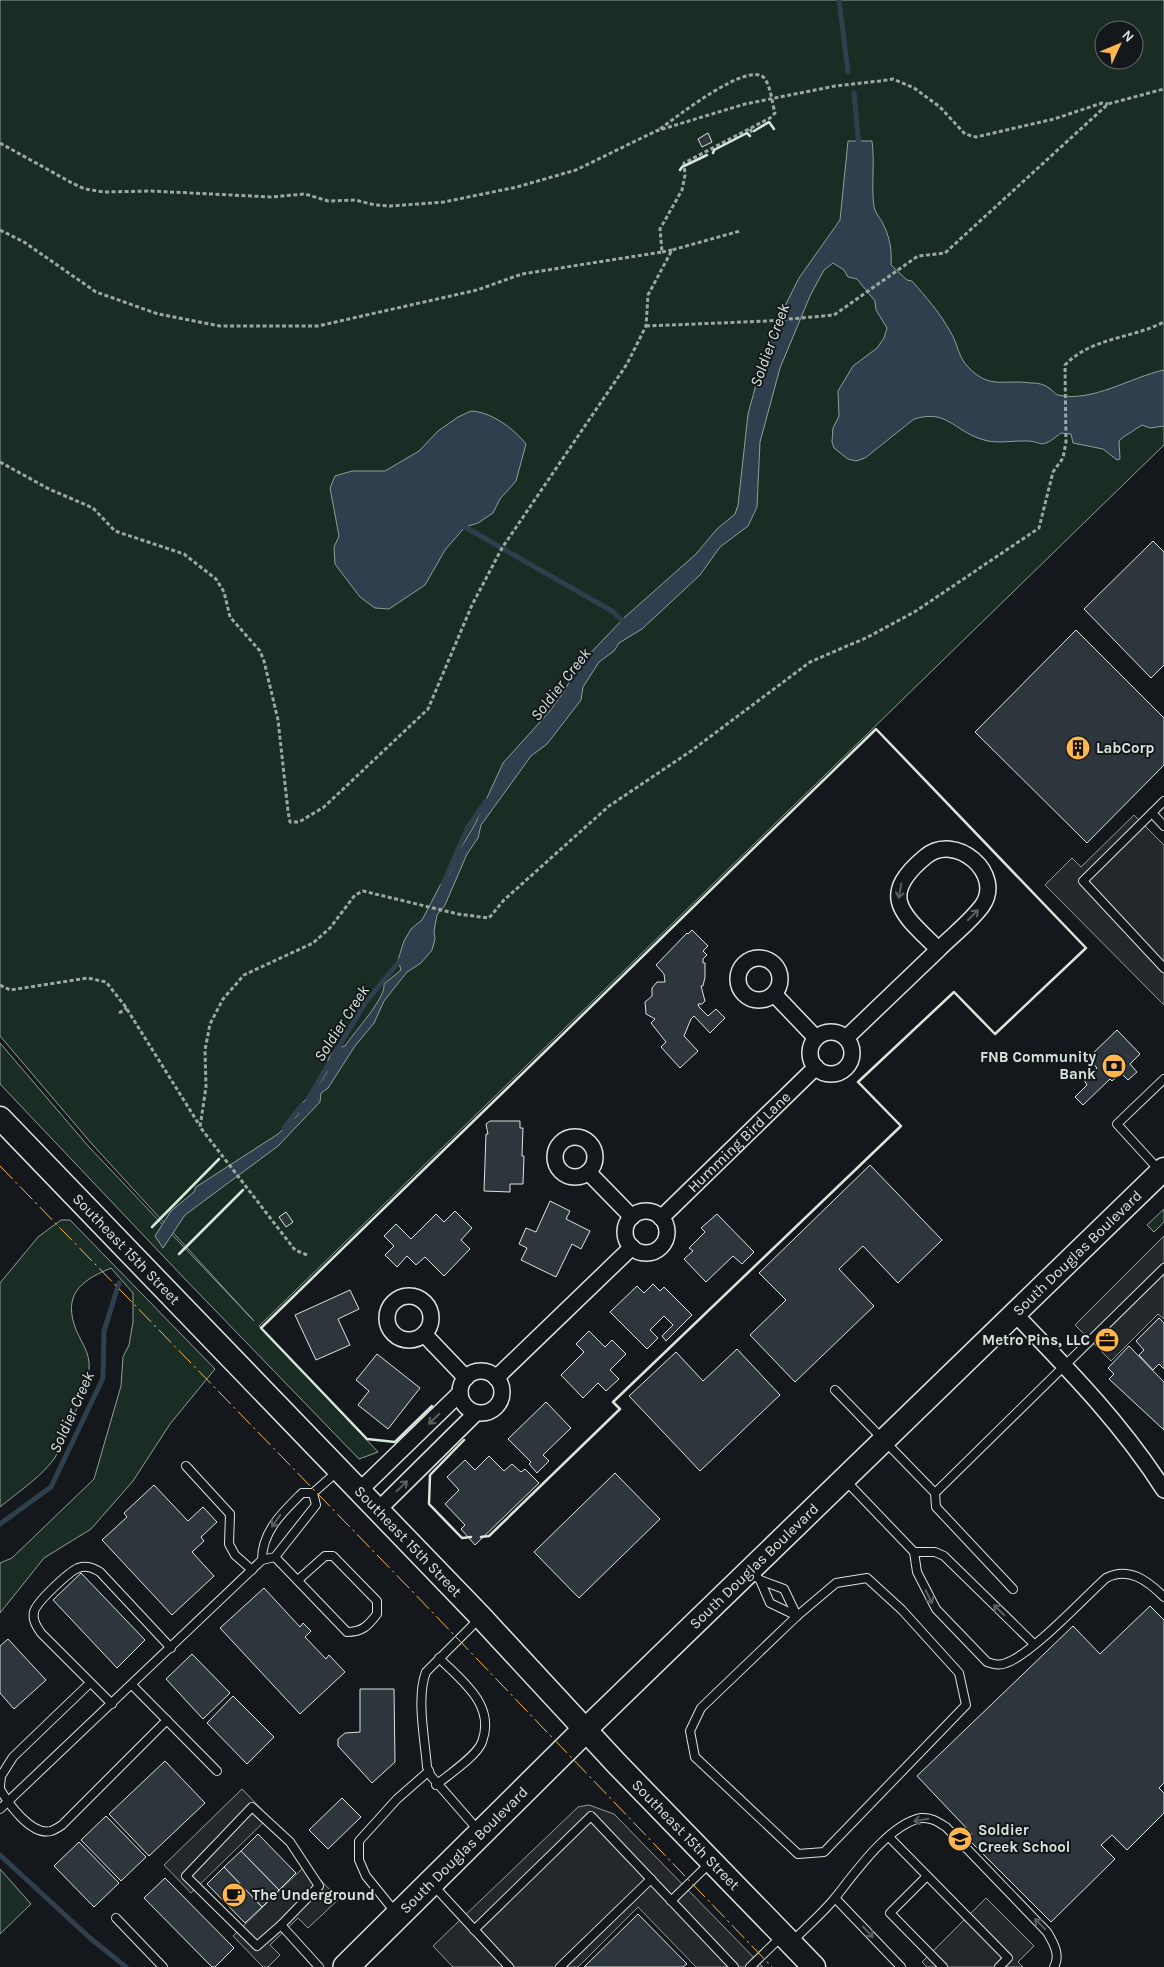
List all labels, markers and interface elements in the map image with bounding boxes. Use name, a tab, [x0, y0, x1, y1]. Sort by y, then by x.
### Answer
north arrow	[1094, 20, 1144, 70]
text: N	[1118, 27, 1138, 46]
water label: Soldier Creek	[746, 300, 794, 389]
water label: Soldier Creek	[526, 643, 595, 724]
building icon: LabCorp	[1065, 735, 1091, 761]
place label: LabCorp	[1096, 739, 1154, 757]
one-way arrow	[895, 882, 905, 898]
one-way arrow	[967, 909, 979, 922]
water label: Soldier Creek	[310, 981, 374, 1065]
place label: FNB Community Bank	[980, 1048, 1096, 1083]
bank icon: FNB Community Bank	[1101, 1053, 1127, 1079]
street label: Humming Bird Lane	[684, 1088, 794, 1196]
street label: South Douglas Boulevard	[1009, 1186, 1146, 1320]
street label: Southeast 15th Street	[69, 1190, 184, 1308]
office icon: Metro Pins, LLC	[1094, 1327, 1120, 1353]
place label: Metro Pins, LLC	[982, 1331, 1090, 1349]
water label: Soldier Creek	[45, 1368, 98, 1456]
one-way arrow	[427, 1413, 440, 1425]
one-way arrow	[395, 1480, 408, 1492]
street label: Southeast 15th Street	[351, 1482, 466, 1601]
street label: South Douglas Boulevard	[686, 1500, 822, 1633]
one-way arrow	[271, 1514, 281, 1528]
one-way arrow	[925, 1589, 934, 1604]
one-way arrow	[993, 1604, 1006, 1616]
street label: Southeast 15th Street	[628, 1776, 744, 1894]
street label: South Douglas Boulevard	[396, 1783, 532, 1917]
one-way arrow	[914, 1815, 930, 1825]
place label: Soldier Creek School	[978, 1821, 1070, 1856]
school or university icon: Soldier Creek School	[947, 1826, 973, 1852]
cafe icon: The Underground	[221, 1882, 247, 1908]
place label: The Underground	[252, 1886, 375, 1904]
one-way arrow	[1034, 1918, 1046, 1931]
one-way arrow	[862, 1926, 874, 1939]

